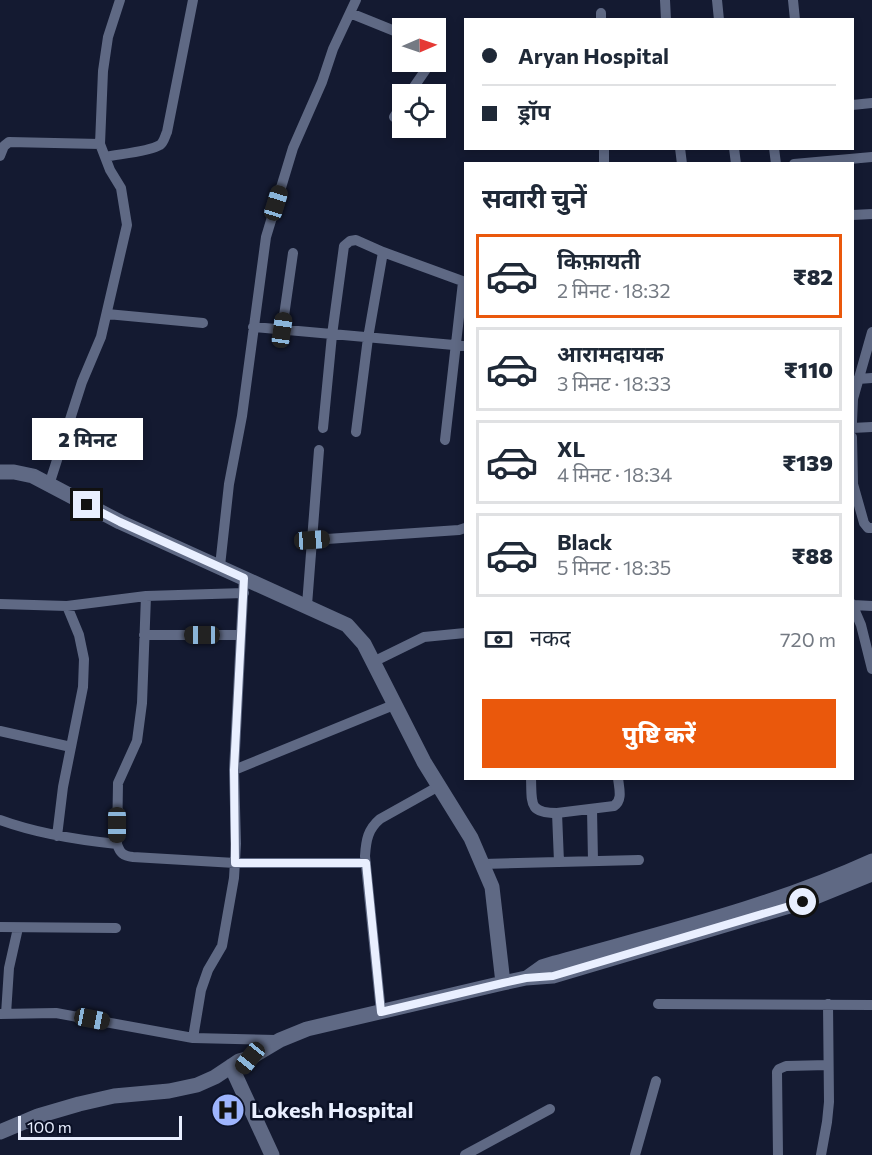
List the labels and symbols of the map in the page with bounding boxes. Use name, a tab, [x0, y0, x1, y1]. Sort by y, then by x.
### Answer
north arrow	[392, 18, 446, 72]
car	[262, 183, 290, 223]
car	[271, 311, 293, 349]
callout: 2 मिनट	[32, 418, 142, 460]
route end	[73, 491, 100, 518]
car	[293, 530, 331, 550]
car	[184, 626, 220, 644]
car	[108, 807, 126, 843]
route start	[789, 888, 816, 915]
car	[73, 1007, 111, 1031]
car	[232, 1038, 268, 1078]
hospital icon: Lokesh Hospital	[210, 1092, 246, 1128]
place label: Lokesh Hospital	[251, 1096, 413, 1123]
scale bar	[18, 1113, 182, 1140]

